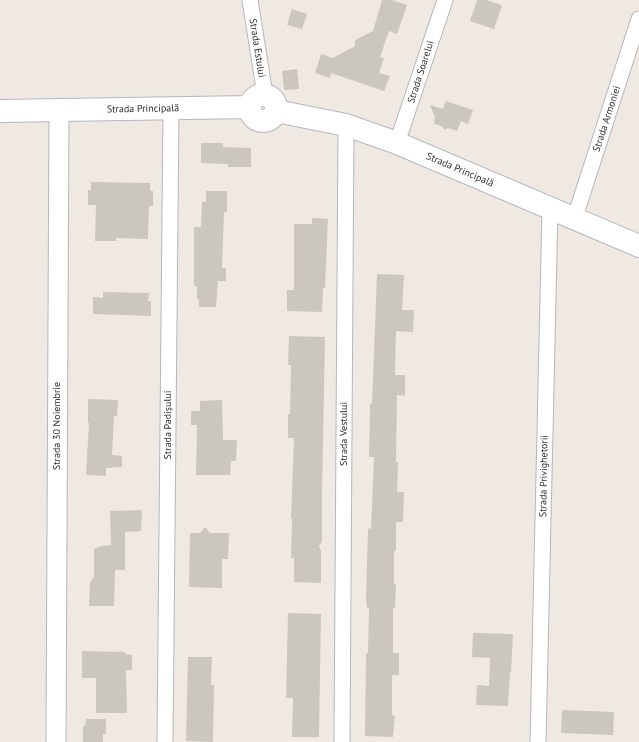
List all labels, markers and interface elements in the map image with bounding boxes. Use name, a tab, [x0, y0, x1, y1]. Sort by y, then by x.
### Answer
street label: Strada Estului	[246, 18, 268, 78]
street label: Strada Soarelui	[405, 39, 437, 105]
street label: Strada Armoniei	[591, 84, 623, 154]
street label: Strada Principală	[107, 102, 179, 116]
street label: Strada Principală	[424, 150, 496, 190]
street label: Strada 30 Noiembrie	[51, 382, 63, 470]
street label: Strada Padișului	[162, 391, 174, 459]
street label: Strada Vestului	[338, 402, 350, 466]
street label: Strada Privighetorii	[537, 435, 551, 517]

